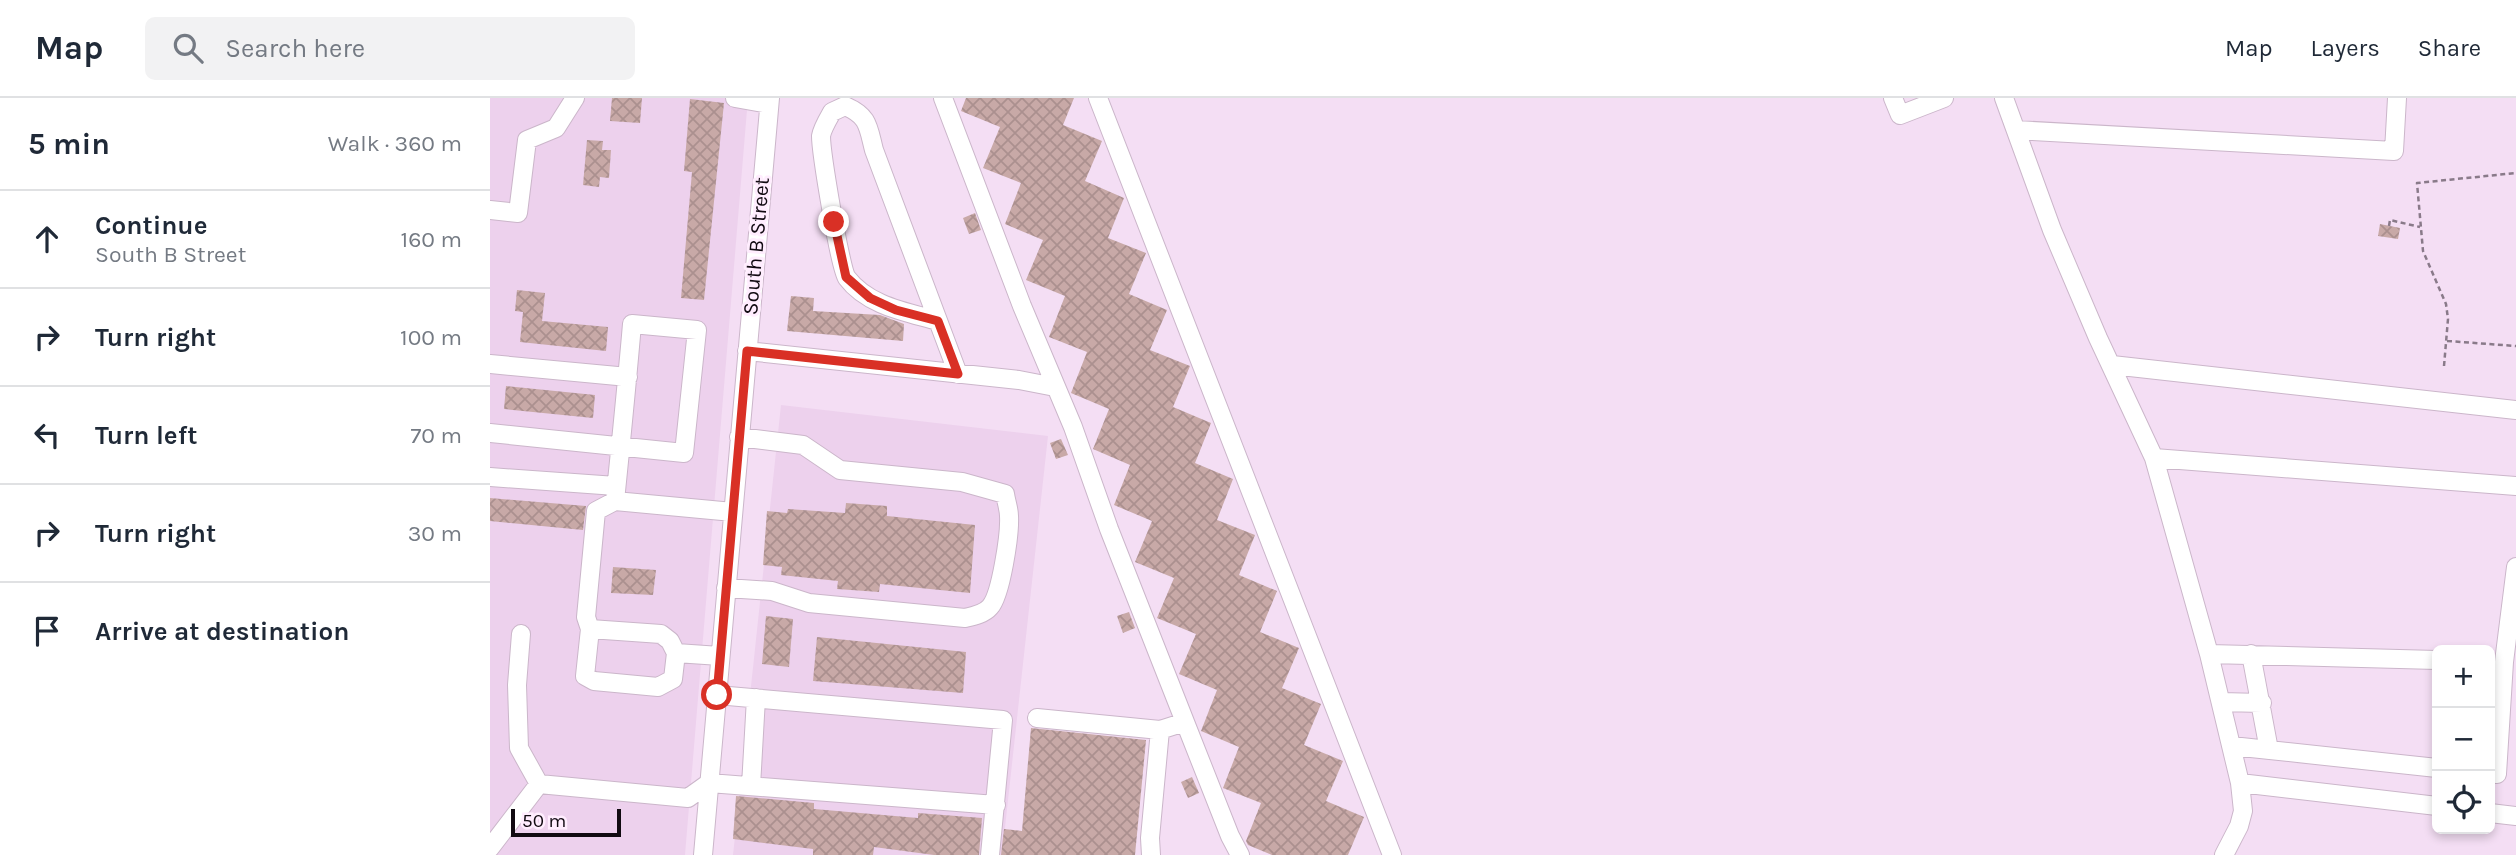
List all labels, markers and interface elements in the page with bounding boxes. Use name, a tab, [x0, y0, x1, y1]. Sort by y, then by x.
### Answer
search box	[145, 17, 635, 80]
text: Map	[35, 29, 103, 67]
icon: search	[169, 29, 207, 67]
text: Search here	[225, 33, 365, 64]
text: Map	[2225, 34, 2273, 62]
text: Layers	[2311, 34, 2380, 62]
text: Share	[2418, 34, 2481, 62]
text: 5 min	[28, 126, 110, 162]
text: Walk · 360 m	[328, 130, 462, 157]
street label: South B Street	[738, 176, 774, 316]
route end	[818, 206, 849, 237]
text: Continue	[95, 210, 207, 241]
icon: ahead	[28, 220, 66, 258]
text: 160 m	[401, 226, 462, 253]
text: South B Street	[95, 241, 246, 268]
icon: right	[28, 318, 66, 356]
text: Turn right	[95, 322, 216, 353]
text: 100 m	[400, 324, 462, 351]
icon: left	[28, 416, 66, 454]
text: Turn left	[95, 420, 197, 451]
text: 70 m	[411, 422, 462, 449]
icon: right	[28, 514, 66, 552]
text: Turn right	[95, 518, 216, 549]
text: 30 m	[408, 520, 462, 547]
icon: arrive	[28, 612, 66, 650]
text: Arrive at destination	[95, 616, 349, 647]
map controls	[2432, 645, 2495, 834]
button: +	[2432, 645, 2495, 708]
route start	[701, 679, 732, 710]
button: −	[2432, 708, 2495, 771]
button: locate	[2432, 771, 2495, 834]
scale bar	[511, 806, 621, 838]
text: 50 m	[522, 810, 566, 832]

